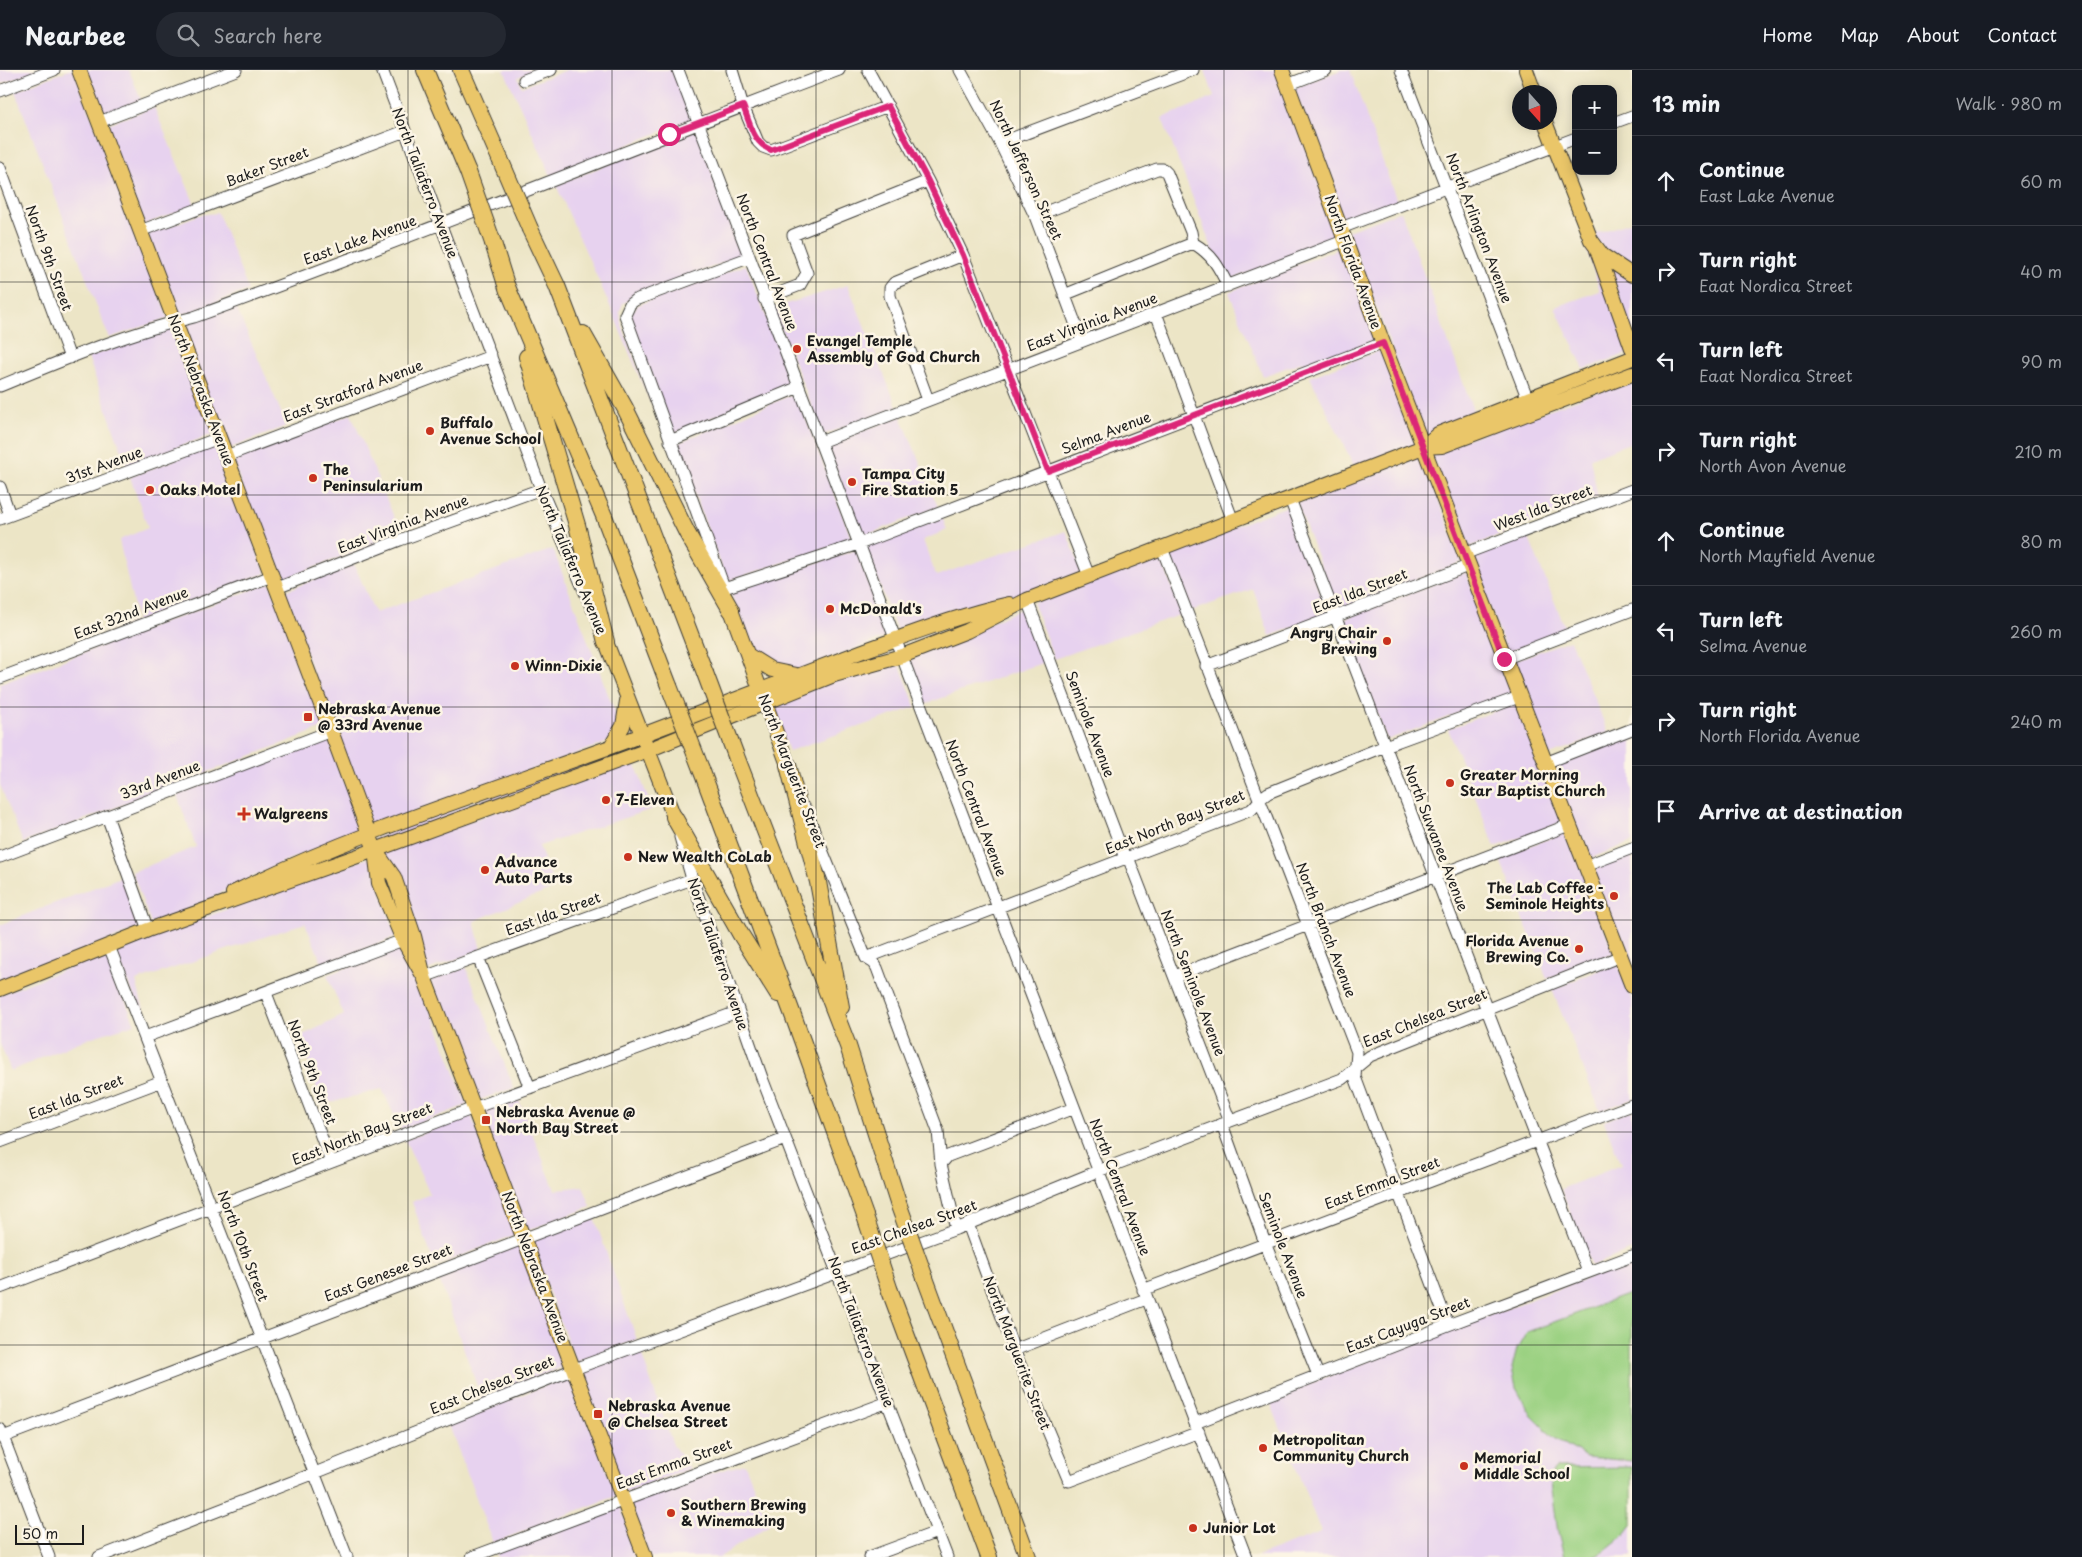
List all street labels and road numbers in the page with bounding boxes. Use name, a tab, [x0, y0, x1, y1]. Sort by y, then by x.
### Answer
street label: North Jefferson Street	[985, 96, 1068, 244]
street label: North Taliaferro Avenue	[387, 104, 464, 262]
street label: Baker Street	[222, 141, 312, 192]
street label: North Arlington Avenue	[1441, 150, 1518, 306]
street label: North Central Avenue	[732, 190, 803, 334]
street label: North Florida Avenue	[1319, 192, 1388, 332]
street label: North 9th Street	[21, 202, 78, 314]
street label: East Lake Avenue	[300, 209, 420, 270]
street label: East Virginia Avenue	[1023, 287, 1161, 356]
street label: North Nebraska Avenue	[163, 311, 240, 469]
street label: East Stratford Avenue	[280, 354, 426, 427]
street label: Selma Avenue	[1058, 406, 1154, 459]
street label: 31st Avenue	[62, 441, 146, 488]
street label: West Ida Street	[1491, 479, 1595, 536]
street label: North Taliaferro Avenue	[531, 482, 613, 638]
street label: East Virginia Avenue	[334, 489, 472, 558]
street label: East Ida Street	[1309, 563, 1410, 618]
street label: East 32nd Avenue	[71, 581, 191, 644]
street label: Seminole Avenue	[1060, 667, 1121, 781]
street label: North Marguerite Street	[753, 691, 832, 851]
street label: North Central Avenue	[941, 736, 1012, 880]
street label: 33rd Avenue	[117, 754, 203, 804]
street label: North Suwanee Avenue	[1399, 762, 1474, 914]
street label: East North Bay Street	[1102, 784, 1248, 859]
street label: North Branch Avenue	[1291, 859, 1362, 1001]
street label: North Taliaferro Avenue	[683, 875, 755, 1033]
street label: East Ida Street	[502, 886, 604, 940]
street label: North Seminole Avenue	[1156, 907, 1231, 1059]
street label: East Chelsea Street	[1360, 983, 1490, 1052]
street label: North 9th Street	[283, 1016, 342, 1128]
street label: East Ida Street	[25, 1069, 126, 1124]
street label: East North Bay Street	[289, 1097, 435, 1170]
street label: North Central Avenue	[1085, 1115, 1156, 1259]
street label: East Emma Street	[1321, 1151, 1442, 1214]
street label: North 10th Street	[213, 1187, 274, 1305]
street label: North Nebraska Avenue	[497, 1188, 574, 1346]
street label: Seminole Avenue	[1253, 1188, 1314, 1302]
street label: East Chelsea Street	[848, 1194, 980, 1259]
street label: East Genesee Street	[321, 1238, 455, 1307]
street label: North Taliaferro Avenue	[823, 1253, 900, 1411]
street label: North Marguerite Street	[978, 1273, 1057, 1433]
street label: East Cayuga Street	[1343, 1291, 1473, 1358]
street label: East Chelsea Street	[427, 1350, 557, 1419]
street label: East Emma Street	[613, 1433, 735, 1494]

